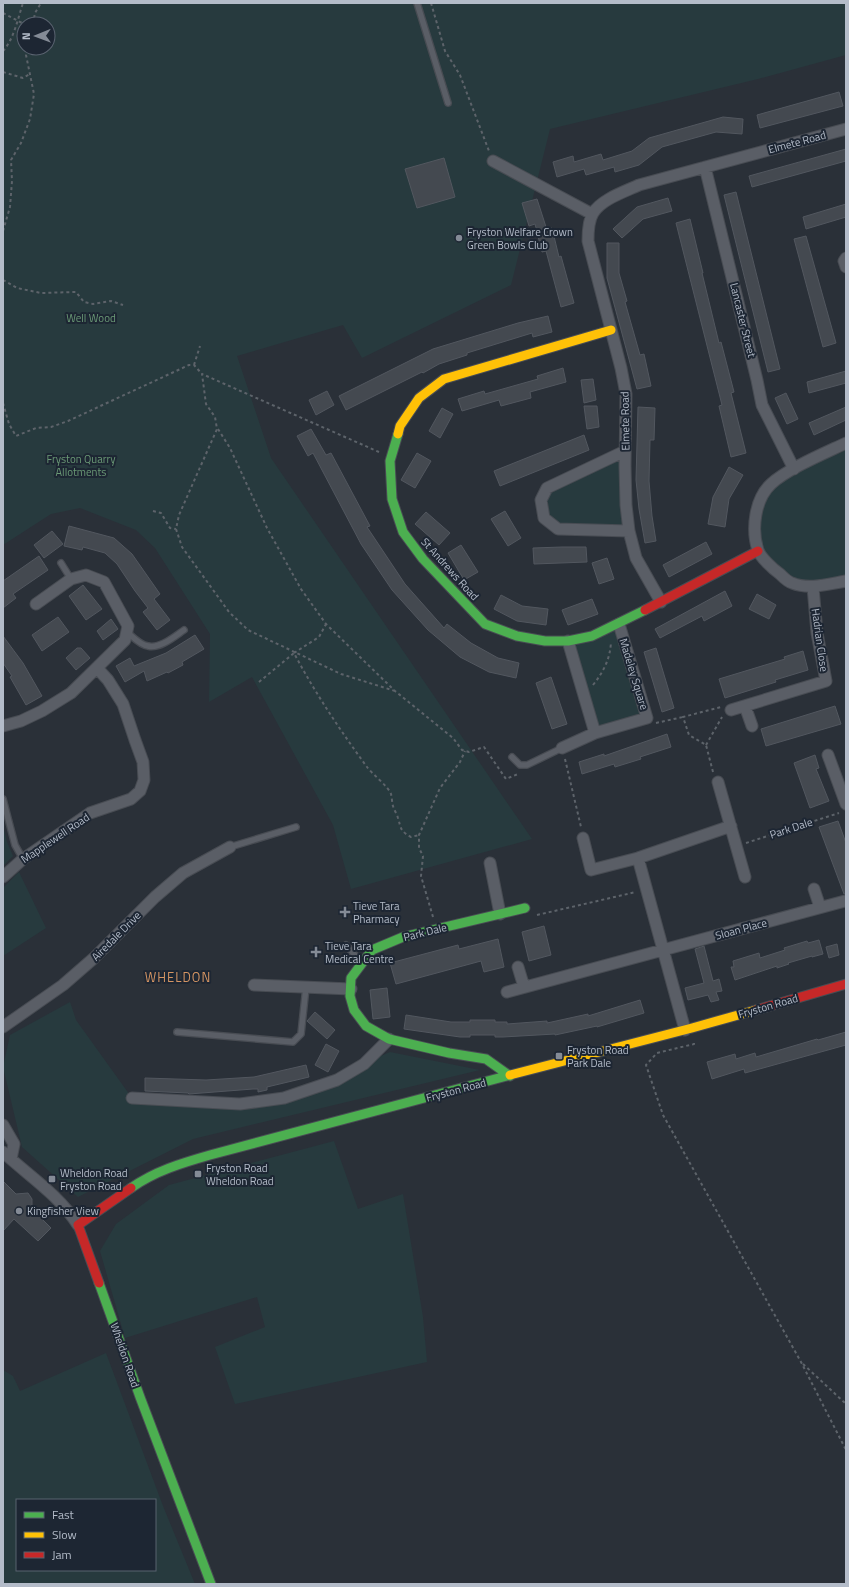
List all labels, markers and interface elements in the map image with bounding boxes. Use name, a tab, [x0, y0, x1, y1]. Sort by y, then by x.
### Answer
north arrow	[16, 16, 56, 56]
text: N	[18, 32, 34, 40]
street label: Elmete Road	[766, 127, 828, 157]
place label: Fryston Welfare Crown Green Bowls Club	[467, 224, 573, 253]
marker: Fryston Welfare Crown Green Bowls Club	[454, 233, 464, 243]
street label: Lancaster Street	[726, 281, 760, 359]
park label: Well Wood	[66, 310, 116, 326]
street label: Elmete Road	[616, 391, 634, 451]
park label: Fryston Quarry Allotments	[46, 451, 116, 480]
street label: St Andrews Road	[418, 534, 483, 604]
street label: Hadrian Close	[808, 607, 832, 673]
street label: Madeley Square	[615, 636, 653, 712]
street label: Mapplewell Road	[18, 809, 93, 867]
street label: Park Dale	[768, 813, 815, 842]
place label: Tieve Tara Pharmacy	[353, 898, 400, 927]
street label: Airedale Drive	[88, 907, 145, 964]
marker: Tieve Tara Pharmacy	[340, 907, 350, 917]
street label: Sloan Place	[713, 914, 769, 944]
street label: Park Dale	[402, 919, 449, 945]
place label: Tieve Tara Medical Centre	[325, 938, 394, 967]
marker: Tieve Tara Medical Centre	[310, 946, 322, 958]
district label: WHELDON	[145, 967, 211, 987]
street label: Fryston Road	[736, 990, 800, 1022]
place label: Fryston Road Park Dale	[567, 1042, 629, 1071]
marker: Fryston Road Park Dale	[554, 1051, 564, 1061]
street label: Fryston Road	[424, 1074, 488, 1106]
place label: Fryston Road Wheldon Road	[206, 1160, 274, 1189]
place label: Wheldon Road Fryston Road	[60, 1165, 128, 1194]
marker: Fryston Road Wheldon Road	[193, 1169, 203, 1179]
marker: Wheldon Road Fryston Road	[47, 1174, 57, 1184]
place label: Kingfisher View	[27, 1203, 99, 1219]
marker: Kingfisher View	[14, 1206, 24, 1216]
street label: Wheldon Road	[106, 1320, 144, 1390]
legend	[16, 1499, 156, 1571]
text: Fast	[52, 1505, 75, 1524]
text: Slow	[52, 1525, 77, 1544]
text: Jam	[52, 1545, 72, 1564]

